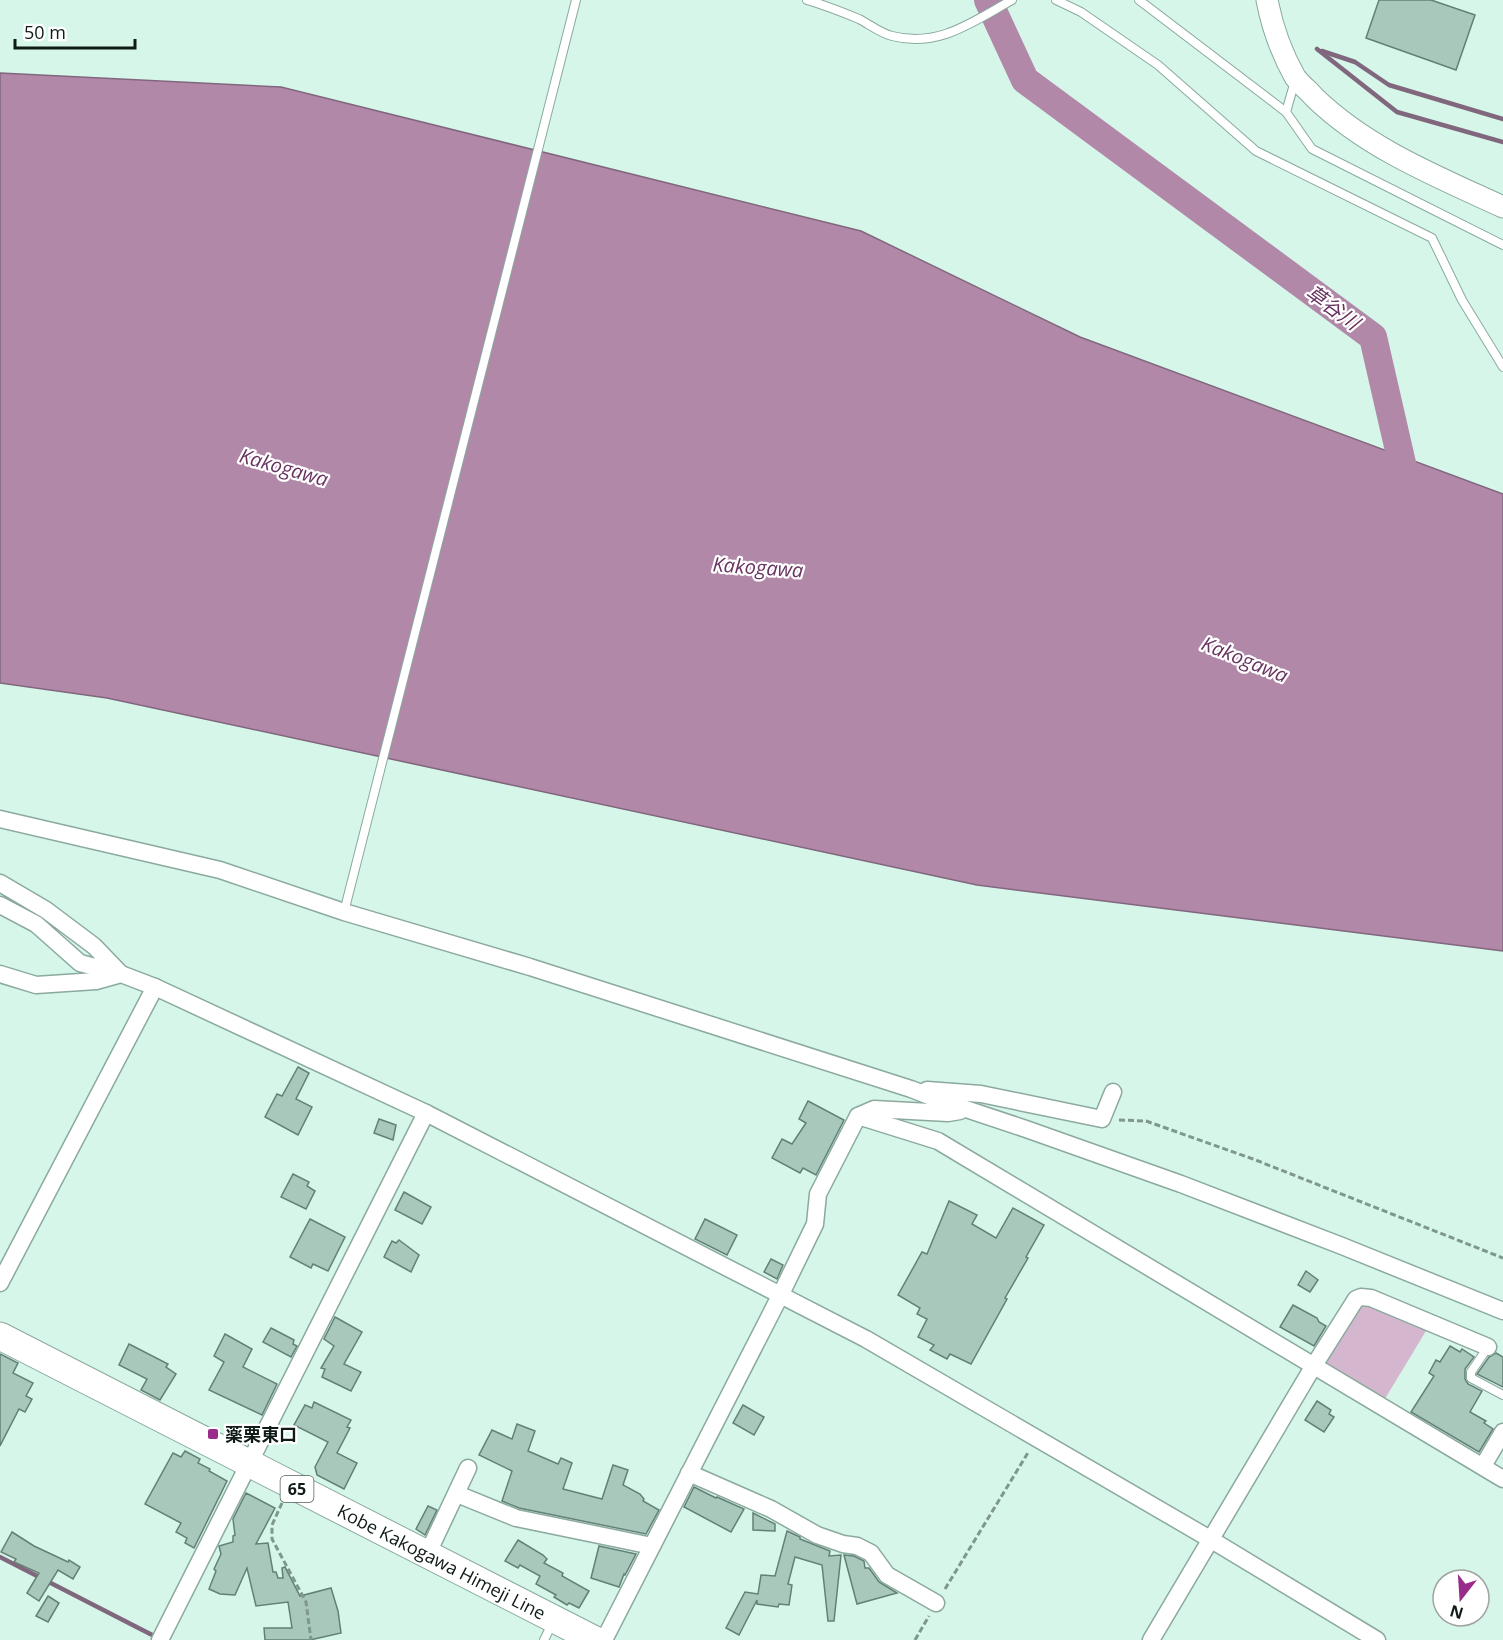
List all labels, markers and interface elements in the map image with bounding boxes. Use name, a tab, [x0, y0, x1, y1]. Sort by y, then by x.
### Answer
scale bar	[15, 12, 135, 50]
text: 50 m	[24, 20, 66, 44]
water label: 草谷川	[1301, 278, 1367, 337]
water label: Kakogawa	[237, 442, 331, 492]
water label: Kakogawa	[712, 550, 804, 584]
water label: Kakogawa	[1198, 629, 1292, 689]
place label: 薬栗東口	[225, 1422, 297, 1446]
marker: 薬栗東口	[206, 1427, 220, 1441]
road number: 65	[280, 1476, 314, 1502]
street label: Kobe Kakogawa Himeji Line	[333, 1498, 550, 1625]
north arrow	[1431, 1568, 1491, 1628]
text: N	[1447, 1600, 1466, 1625]

